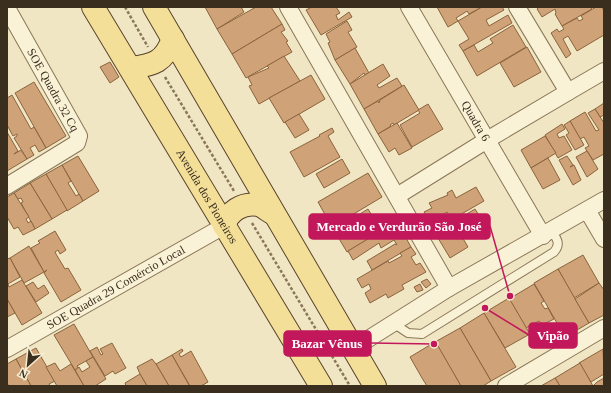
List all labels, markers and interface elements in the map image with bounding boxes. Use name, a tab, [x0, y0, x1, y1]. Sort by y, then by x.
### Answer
street label: SOE Quadra 32 Cq	[24, 46, 82, 134]
street label: Quadra 6	[458, 98, 493, 144]
street label: Avenida dos Pioneiros	[173, 147, 241, 246]
callout: Mercado e Verdurão São José	[309, 214, 490, 239]
text: Mercado e Verdurão São José	[316, 219, 482, 234]
street label: SOE Quadra 29 Comércio Local	[44, 242, 188, 332]
callout: Vipão	[529, 323, 577, 348]
text: Vipão	[537, 328, 569, 343]
callout: Bazar Vênus	[284, 331, 371, 356]
text: Bazar Vênus	[292, 336, 362, 351]
north arrow	[8, 345, 48, 385]
text: N	[17, 367, 30, 381]

